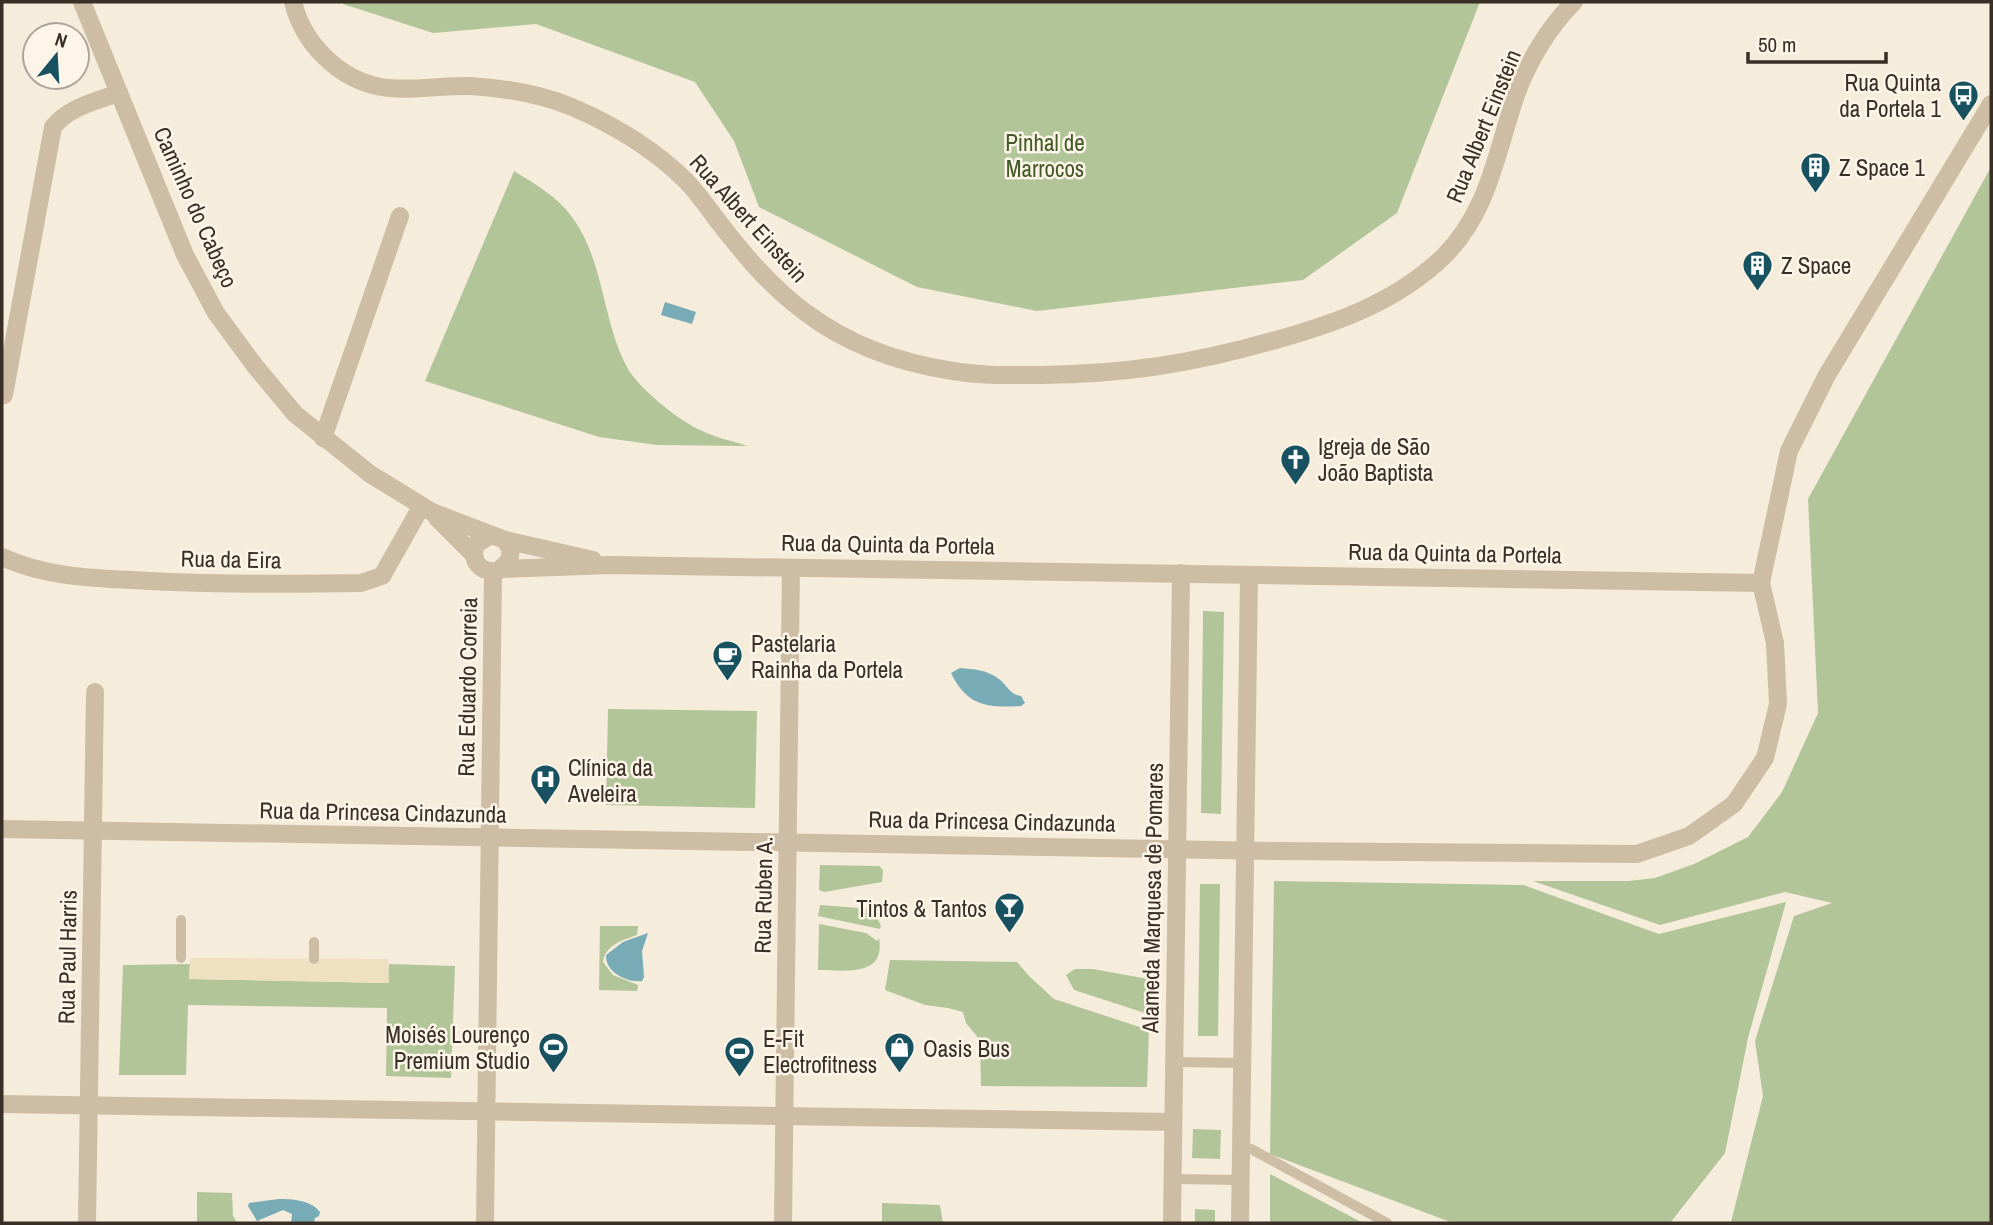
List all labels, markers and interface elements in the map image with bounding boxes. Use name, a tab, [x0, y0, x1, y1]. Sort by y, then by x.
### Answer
north arrow	[21, 21, 91, 91]
scale bar	[1748, 21, 1886, 65]
text: N	[52, 26, 71, 54]
text: 50 m	[1758, 30, 1796, 59]
street label: Rua Albert Einstein	[1438, 45, 1528, 207]
place label: Rua Quinta da Portela 1	[1839, 67, 1942, 124]
bus stop icon: Rua Quinta da Portela 1	[1947, 78, 1981, 122]
street label: Caminho do Cabeço	[147, 122, 245, 292]
park label: Pinhal de Marrocos	[1005, 127, 1085, 184]
street label: Rua Albert Einstein	[683, 147, 815, 289]
building icon: Z Space 1	[1799, 150, 1833, 194]
place label: Z Space 1	[1839, 152, 1925, 183]
building icon: Z Space	[1741, 248, 1775, 292]
place label: Z Space	[1781, 250, 1851, 281]
place label: Igreja de São João Baptista	[1318, 431, 1434, 488]
church icon: Igreja de São João Baptista	[1278, 442, 1312, 486]
street label: Rua da Quinta da Portela	[781, 527, 996, 561]
street label: Rua da Quinta da Portela	[1348, 536, 1563, 570]
street label: Rua da Eira	[180, 543, 282, 575]
street label: Rua Eduardo Correia	[450, 597, 484, 777]
place label: Pastelaria Rainha da Portela	[751, 628, 904, 685]
cafe icon: Pastelaria Rainha da Portela	[711, 639, 745, 683]
place label: Clínica da Aveleira	[567, 752, 653, 809]
hospital icon: Clínica da Aveleira	[528, 763, 562, 807]
street label: Alameda Marquesa de Pomares	[1134, 763, 1170, 1034]
street label: Rua da Princesa Cindazunda	[259, 794, 507, 830]
street label: Rua da Princesa Cindazunda	[868, 803, 1116, 839]
street label: Rua Ruben A.	[746, 836, 780, 954]
street label: Rua Paul Harris	[50, 890, 84, 1024]
bar icon: Tintos & Tantos	[993, 891, 1027, 935]
place label: Tintos & Tantos	[856, 893, 987, 924]
place label: Moisés Lourenço Premium Studio	[385, 1019, 530, 1076]
place label: E-Fit Electrofitness	[763, 1023, 877, 1080]
sports icon: Moisés Lourenço Premium Studio	[536, 1030, 570, 1074]
shop icon: Oasis Bus	[883, 1031, 917, 1075]
place label: Oasis Bus	[923, 1033, 1010, 1064]
sports icon: E-Fit Electrofitness	[723, 1034, 757, 1078]

